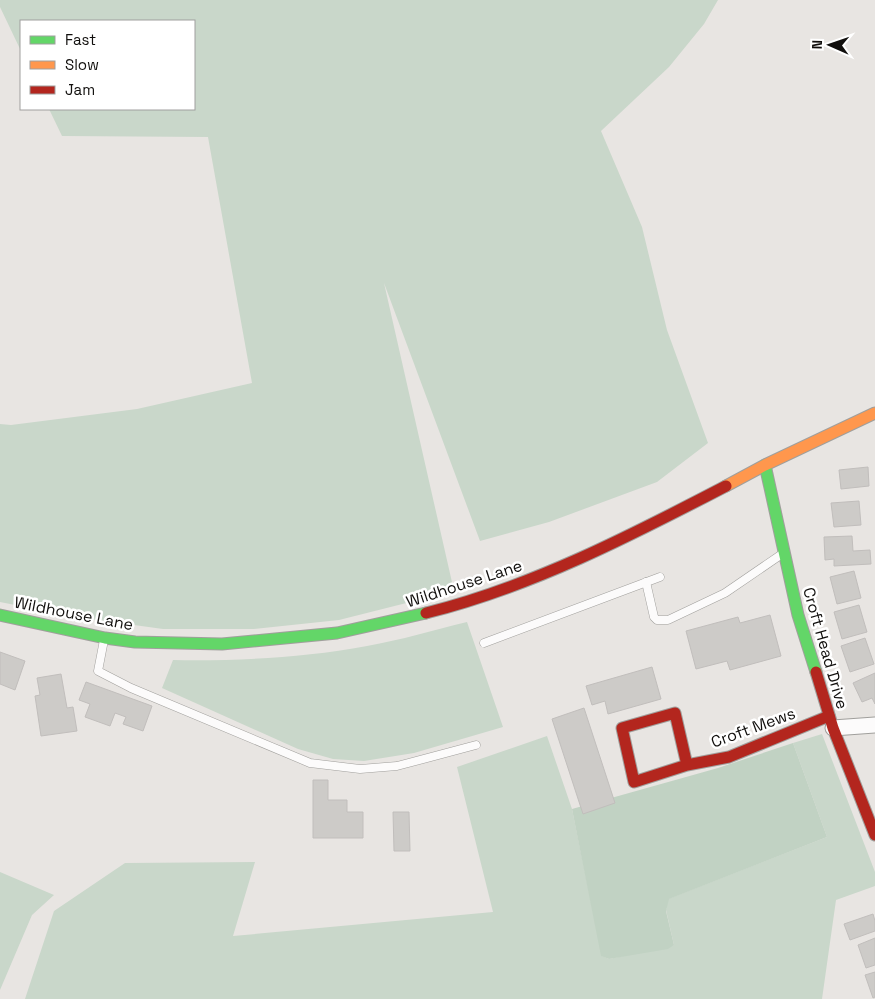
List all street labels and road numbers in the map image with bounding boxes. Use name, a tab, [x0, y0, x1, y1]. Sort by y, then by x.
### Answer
street label: Wildhouse Lane	[403, 555, 525, 612]
street label: Croft Head Drive	[798, 585, 853, 711]
street label: Wildhouse Lane	[13, 592, 135, 635]
street label: Croft Mews	[708, 703, 798, 752]

